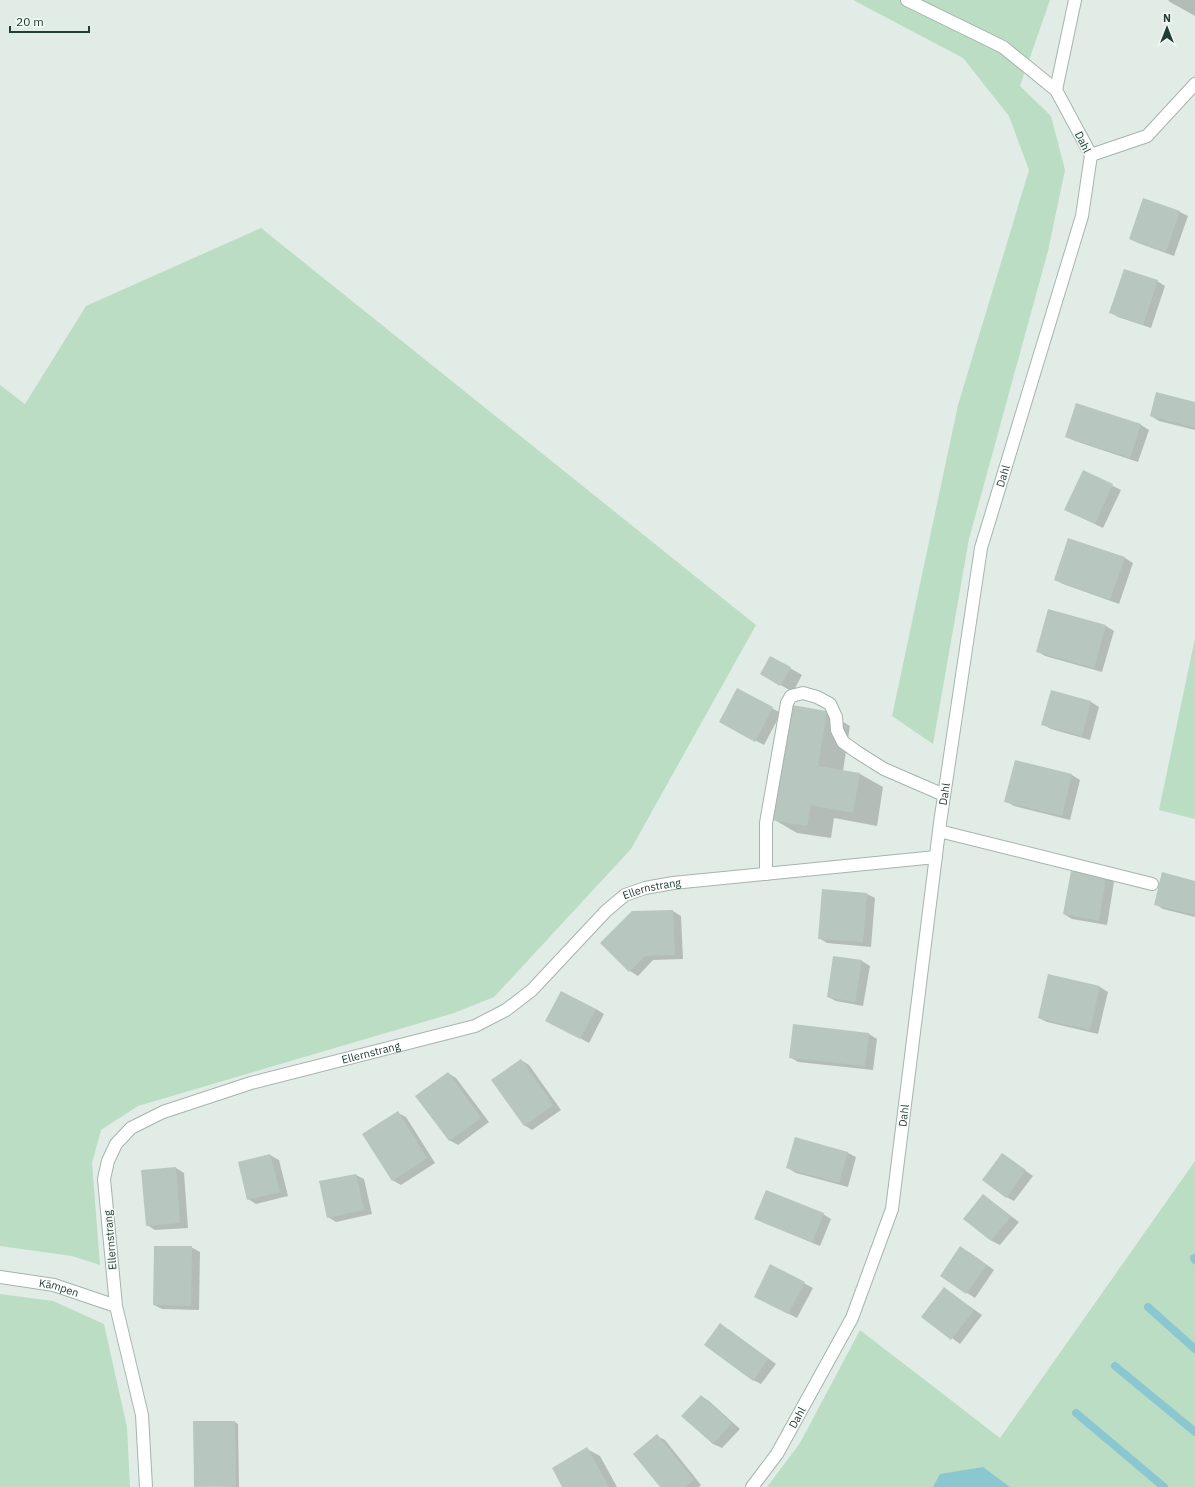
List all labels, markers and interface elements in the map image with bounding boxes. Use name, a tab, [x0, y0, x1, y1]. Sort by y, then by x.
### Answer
scale bar	[10, 8, 89, 34]
north arrow	[1147, 8, 1187, 48]
text: N	[1163, 11, 1171, 25]
text: 20 m	[16, 14, 44, 29]
street label: Dahl	[1072, 129, 1094, 155]
street label: Dahl	[993, 463, 1013, 489]
street label: Dahl	[936, 782, 953, 806]
street label: Ellernstrang	[621, 875, 682, 902]
street label: Ellernstrang	[340, 1038, 402, 1067]
street label: Dahl	[895, 1104, 912, 1128]
street label: Ellernstrang	[100, 1209, 120, 1270]
street label: Kämpen	[38, 1276, 81, 1300]
street label: Dahl	[786, 1404, 809, 1431]

